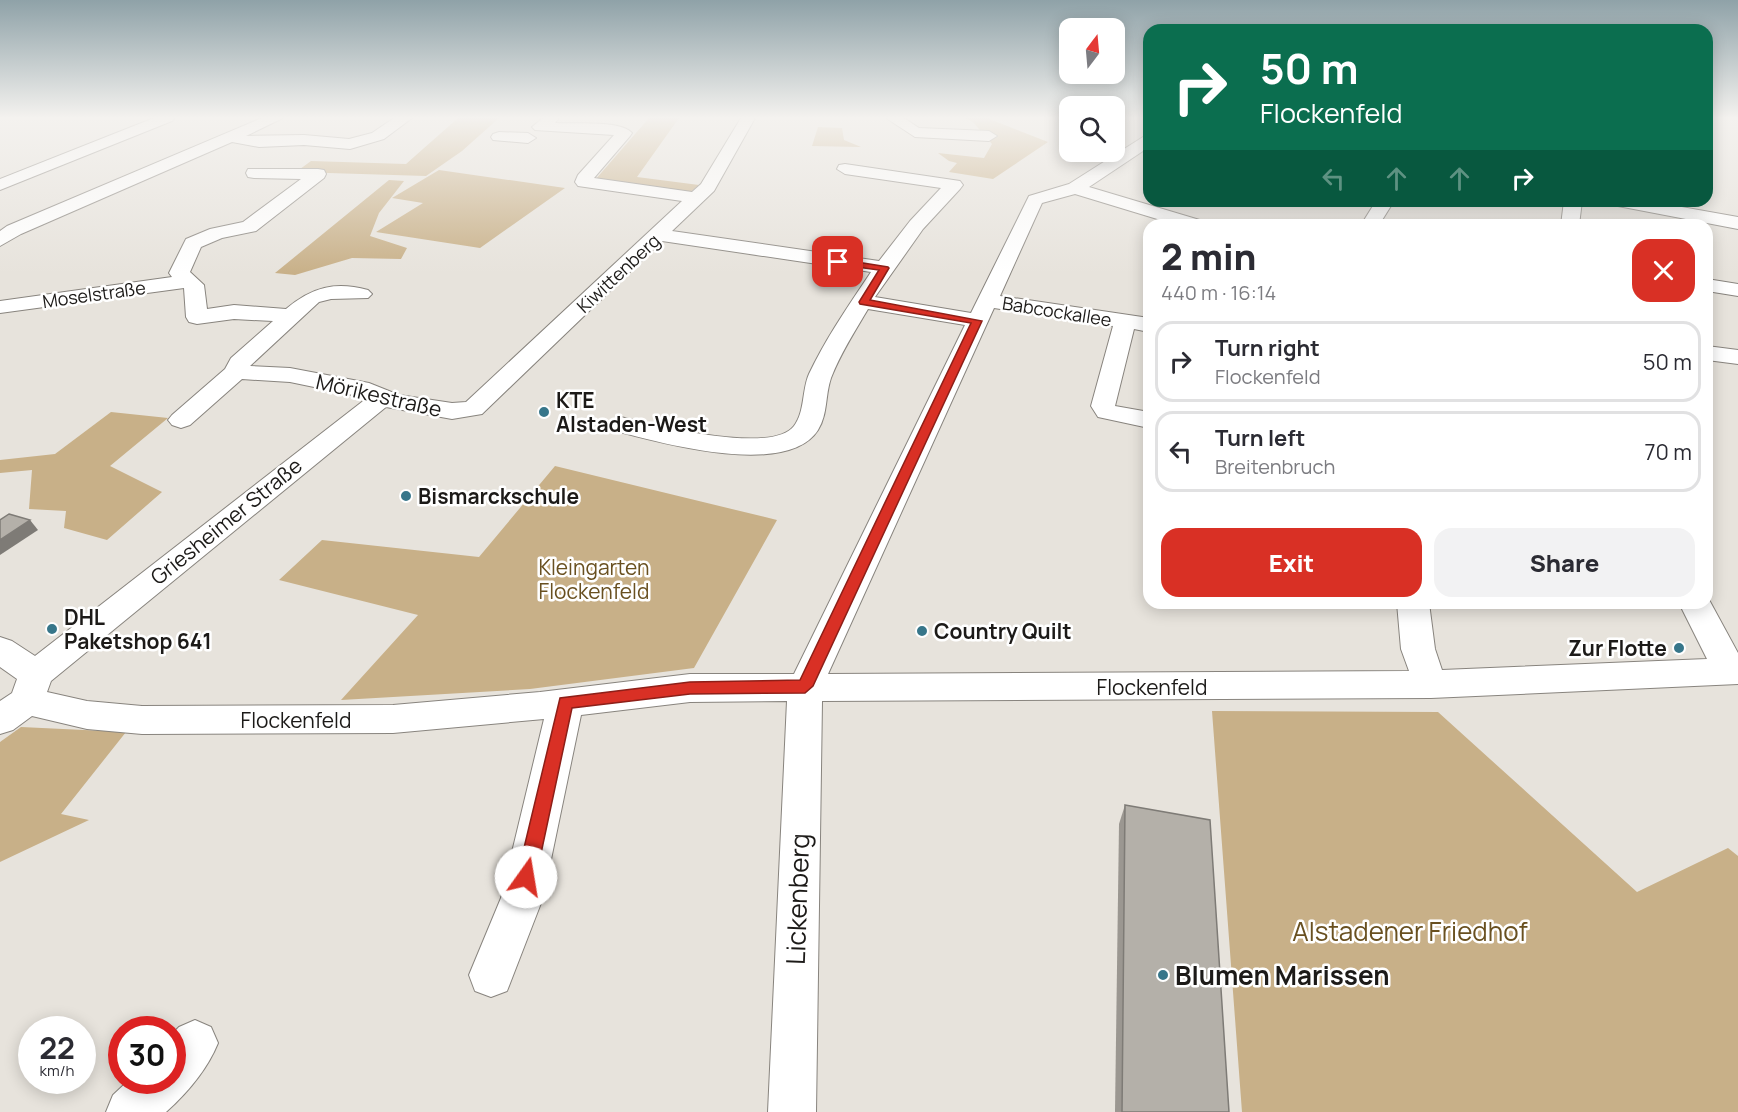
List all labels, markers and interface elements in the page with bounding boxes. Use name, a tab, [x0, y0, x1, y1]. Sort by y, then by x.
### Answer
north arrow	[1059, 18, 1125, 84]
map controls	[1059, 18, 1125, 162]
text: 50 m	[1260, 39, 1358, 97]
icon: right	[1161, 48, 1239, 126]
text: Flockenfeld	[1260, 94, 1402, 131]
button: search	[1059, 96, 1125, 162]
icon: left	[1317, 162, 1350, 195]
icon: ahead	[1380, 162, 1413, 195]
icon: ahead	[1443, 162, 1476, 195]
icon: right	[1506, 162, 1539, 195]
street label: Kiwittenberg	[571, 228, 665, 318]
text: 2 min	[1161, 232, 1256, 281]
pin	[812, 236, 863, 287]
button: close	[1632, 239, 1695, 302]
icon: arrive	[821, 245, 854, 278]
street label: Moselstraße	[41, 275, 147, 313]
text: 440 m · 16:14	[1161, 279, 1276, 306]
street label: Babcockallee	[1001, 291, 1113, 331]
text: Turn right	[1215, 333, 1320, 363]
icon: right	[1164, 345, 1197, 378]
text: 50 m	[1643, 347, 1692, 377]
text: Flockenfeld	[1215, 363, 1321, 390]
street label: Mörikestraße	[313, 367, 445, 423]
place label: KTE Alstaden-West	[556, 386, 707, 438]
marker: KTE Alstaden-West	[537, 405, 551, 419]
text: Turn left	[1215, 423, 1305, 453]
icon: left	[1164, 435, 1197, 468]
text: 70 m	[1644, 437, 1692, 467]
street label: Griesheimer Straße	[145, 451, 307, 591]
text: Breitenbruch	[1215, 453, 1335, 480]
place label: Bismarckschule	[418, 482, 579, 510]
marker: Bismarckschule	[399, 489, 413, 503]
button: Exit	[1161, 528, 1422, 597]
button: Share	[1434, 528, 1695, 597]
park label: Kleingarten Flockenfeld	[538, 553, 650, 605]
place label: DHL Paketshop 641	[64, 603, 212, 655]
place label: Country Quilt	[934, 617, 1072, 645]
marker: DHL Paketshop 641	[45, 622, 59, 636]
marker: Country Quilt	[915, 624, 929, 638]
place label: Zur Flotte	[1568, 634, 1667, 662]
marker: Zur Flotte	[1672, 641, 1686, 655]
street label: Flockenfeld	[1097, 673, 1207, 701]
street label: Flockenfeld	[241, 706, 351, 734]
street label: Lickenberg	[777, 833, 817, 965]
position arrow	[494, 845, 558, 909]
park label: Alstadener Friedhof	[1292, 913, 1528, 949]
place label: Blumen Marissen	[1175, 957, 1389, 993]
marker: Blumen Marissen	[1156, 968, 1170, 982]
speed limit sign: 30	[108, 1016, 186, 1094]
text: 22	[39, 1027, 75, 1068]
text: km/h	[40, 1060, 74, 1081]

